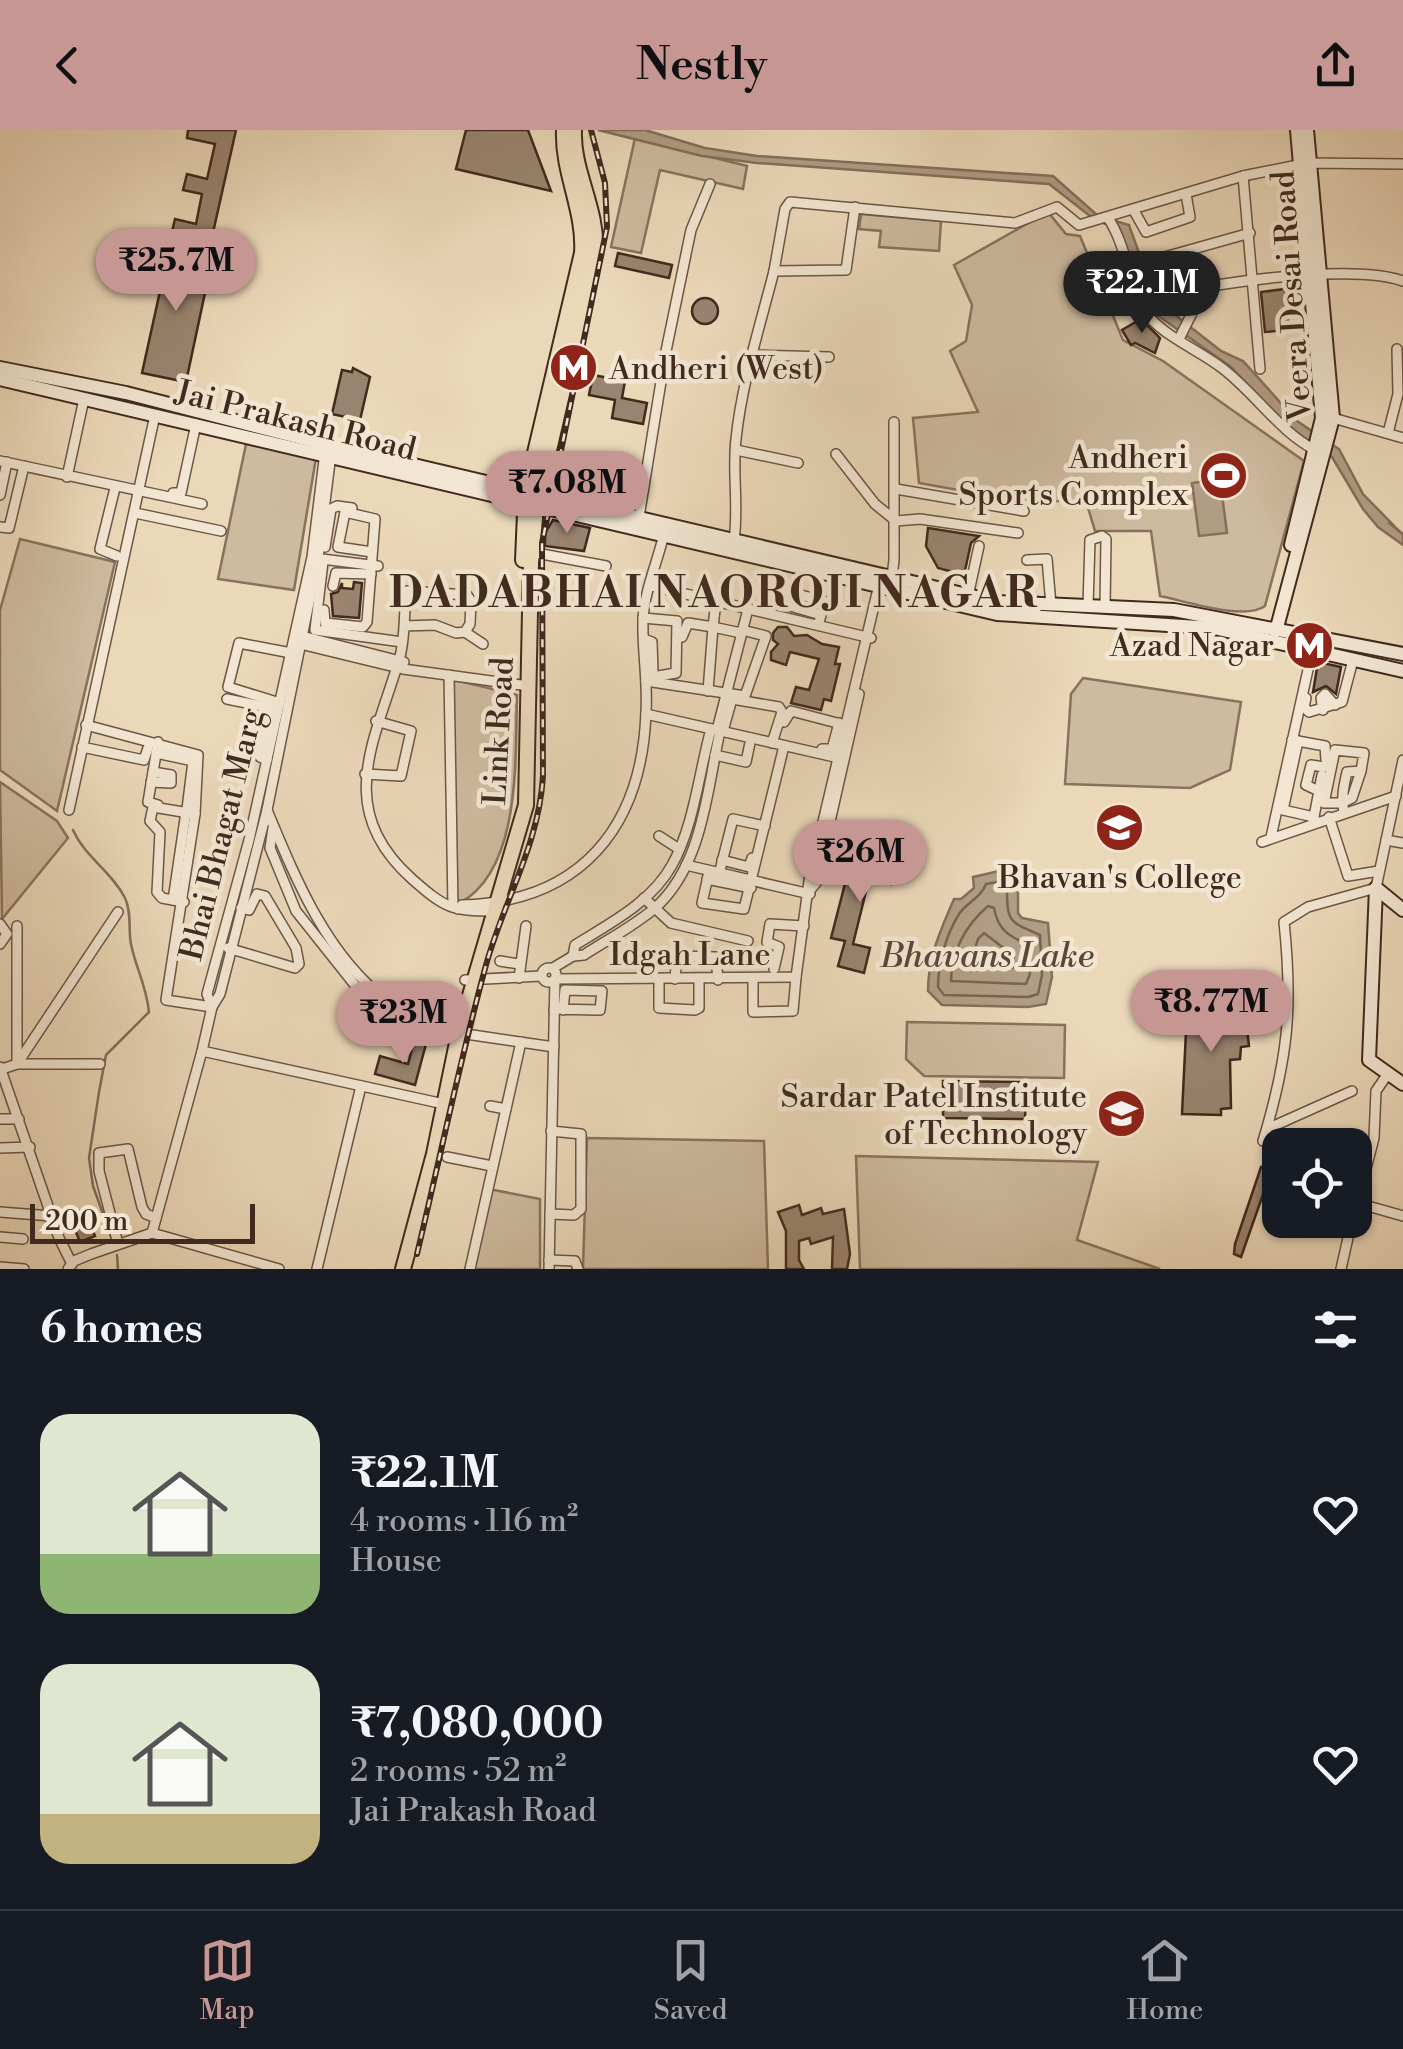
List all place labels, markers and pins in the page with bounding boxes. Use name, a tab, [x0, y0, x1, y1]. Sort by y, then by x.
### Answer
pin: ₹25.7M	[95, 229, 257, 314]
pin: ₹22.1M	[1061, 251, 1223, 336]
metro station icon: Andheri (West)	[548, 342, 600, 394]
place label: Andheri (West)	[608, 349, 824, 389]
place label: Andheri Sports Complex	[958, 438, 1189, 515]
sports icon: Andheri Sports Complex	[1197, 449, 1249, 501]
pin: ₹7.08M	[486, 451, 648, 536]
metro station icon: Azad Nagar	[1283, 619, 1335, 671]
place label: Azad Nagar	[1109, 626, 1274, 666]
school or university icon: Bhavan's College	[1094, 801, 1146, 853]
pin: ₹26M	[801, 820, 919, 905]
place label: Bhavan's College	[997, 858, 1242, 898]
pin: ₹8.77M	[1130, 970, 1292, 1055]
pin: ₹23M	[344, 981, 462, 1066]
place label: Sardar Patel Institute of Technology	[781, 1077, 1087, 1154]
school or university icon: Sardar Patel Institute of Technology	[1096, 1088, 1148, 1140]

